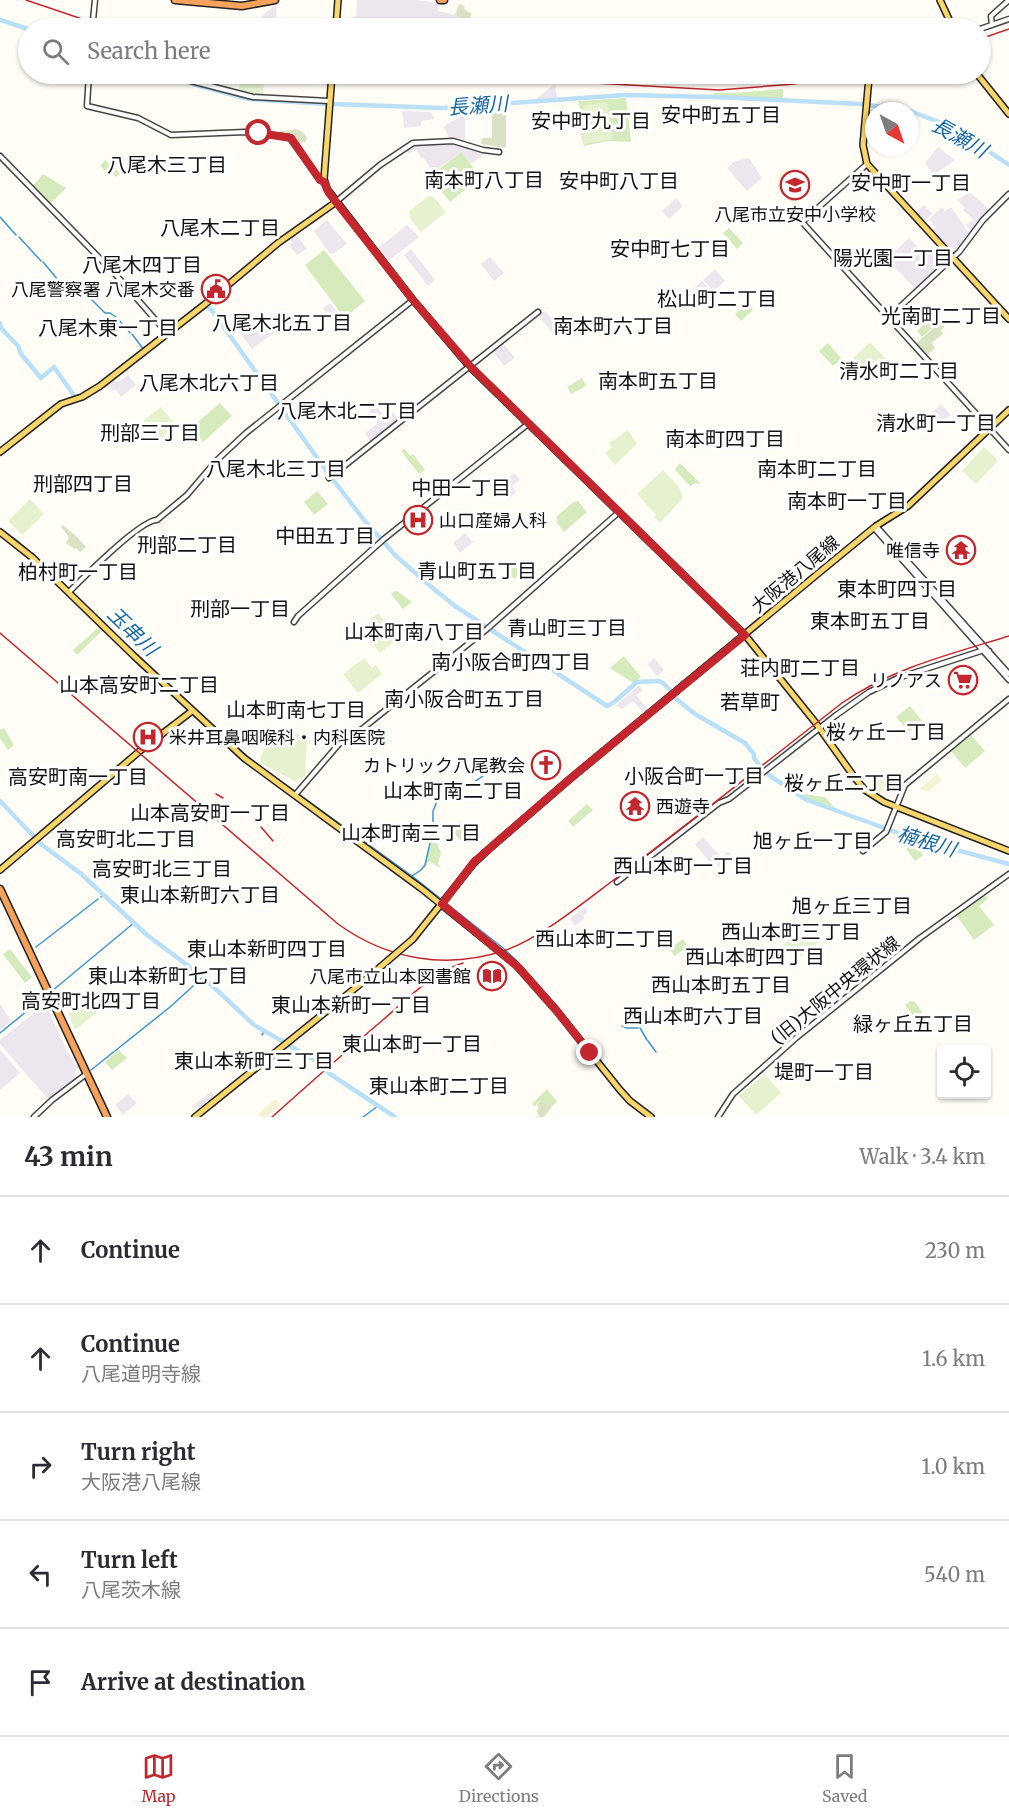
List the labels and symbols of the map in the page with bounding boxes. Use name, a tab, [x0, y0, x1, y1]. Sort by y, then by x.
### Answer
water label: 長瀬川	[447, 90, 511, 120]
district label: 安中町五丁目	[661, 102, 781, 127]
north arrow	[865, 102, 919, 156]
district label: 安中町九丁目	[531, 108, 651, 133]
water label: 長瀬川	[928, 112, 994, 163]
route start	[245, 119, 271, 145]
district label: 八尾木三丁目	[107, 152, 227, 177]
district label: 南本町八丁目	[424, 167, 544, 192]
district label: 安中町八丁目	[559, 168, 679, 193]
school or university icon: 八尾市立安中小学校	[779, 169, 811, 201]
district label: 安中町一丁目	[851, 170, 971, 195]
place label: 八尾市立安中小学校	[714, 203, 876, 226]
district label: 八尾木二丁目	[160, 215, 280, 240]
district label: 安中町七丁目	[610, 236, 730, 261]
district label: 陽光園一丁目	[833, 245, 953, 270]
district label: 八尾木四丁目	[82, 252, 202, 277]
public building icon: 八尾警察署 八尾木交番	[200, 273, 232, 305]
place label: 八尾警察署 八尾木交番	[11, 278, 195, 301]
district label: 松山町二丁目	[657, 286, 777, 311]
district label: 光南町二丁目	[881, 303, 1001, 328]
district label: 八尾木北五丁目	[212, 310, 352, 335]
district label: 南本町六丁目	[553, 313, 673, 338]
district label: 八尾木東一丁目	[38, 315, 178, 340]
district label: 清水町二丁目	[839, 358, 959, 383]
district label: 南本町五丁目	[598, 368, 718, 393]
district label: 八尾木北六丁目	[139, 370, 279, 395]
district label: 八尾木北二丁目	[277, 398, 417, 423]
district label: 清水町一丁目	[876, 410, 996, 435]
district label: 刑部三丁目	[100, 420, 200, 445]
district label: 南本町四丁目	[665, 426, 785, 451]
district label: 八尾木北三丁目	[206, 456, 346, 481]
district label: 南本町二丁目	[757, 456, 877, 481]
district label: 刑部四丁目	[33, 471, 133, 496]
district label: 中田一丁目	[411, 475, 511, 500]
district label: 南本町一丁目	[787, 488, 907, 513]
hospital icon: 山口産婦人科	[402, 504, 434, 536]
place label: 山口産婦人科	[439, 509, 547, 532]
district label: 中田五丁目	[275, 523, 375, 548]
street label: 大阪港八尾線	[746, 530, 844, 618]
district label: 刑部二丁目	[137, 532, 237, 557]
temple icon: 唯信寺	[945, 534, 977, 566]
place label: 唯信寺	[886, 539, 940, 562]
district label: 青山町五丁目	[417, 558, 537, 583]
district label: 柏村町一丁目	[18, 559, 138, 584]
district label: 東本町四丁目	[837, 576, 957, 601]
district label: 刑部一丁目	[190, 596, 290, 621]
water label: 玉串川	[103, 601, 165, 662]
district label: 東本町五丁目	[810, 608, 930, 633]
district label: 青山町三丁目	[507, 615, 627, 640]
district label: 山本町南八丁目	[344, 619, 484, 644]
district label: 南小阪合町四丁目	[431, 649, 591, 674]
district label: 荘内町二丁目	[740, 655, 860, 680]
supermarket icon: リノアス	[947, 664, 979, 696]
place label: リノアス	[870, 669, 942, 692]
district label: 山本高安町二丁目	[59, 672, 219, 697]
district label: 南小阪合町五丁目	[384, 686, 544, 711]
district label: 若草町	[720, 689, 780, 714]
district label: 山本町南七丁目	[226, 697, 366, 722]
district label: 桜ヶ丘一丁目	[826, 719, 946, 744]
hospital icon: 米井耳鼻咽喉科・内科医院	[132, 721, 164, 753]
place label: 米井耳鼻咽喉科・内科医院	[169, 726, 385, 749]
church icon: カトリック八尾教会	[530, 749, 562, 781]
place label: カトリック八尾教会	[363, 754, 525, 777]
district label: 小阪合町一丁目	[624, 763, 764, 788]
district label: 高安町南一丁目	[8, 764, 148, 789]
district label: 桜ヶ丘二丁目	[784, 770, 904, 795]
district label: 山本町南二丁目	[383, 778, 523, 803]
temple icon: 西遊寺	[619, 790, 651, 822]
place label: 西遊寺	[656, 795, 710, 818]
district label: 山本高安町一丁目	[130, 800, 290, 825]
district label: 山本町南三丁目	[341, 820, 481, 845]
water label: 楠根川	[895, 820, 961, 862]
district label: 高安町北二丁目	[56, 826, 196, 851]
district label: 旭ヶ丘一丁目	[753, 828, 873, 853]
district label: 西山本町一丁目	[613, 853, 753, 878]
district label: 高安町北三丁目	[92, 856, 232, 881]
district label: 東山本新町六丁目	[120, 882, 280, 907]
district label: 旭ヶ丘三丁目	[792, 893, 912, 918]
district label: 西山本町三丁目	[721, 919, 861, 944]
district label: 西山本町二丁目	[535, 926, 675, 951]
street label: (旧)大阪中央環状線	[766, 931, 904, 1049]
district label: 東山本新町四丁目	[187, 936, 347, 961]
district label: 西山本町四丁目	[685, 944, 825, 969]
library icon: 八尾市立山本図書館	[476, 960, 508, 992]
district label: 東山本新町七丁目	[88, 963, 248, 988]
place label: 八尾市立山本図書館	[309, 965, 471, 988]
district label: 西山本町五丁目	[651, 972, 791, 997]
district label: 高安町北四丁目	[21, 988, 161, 1013]
district label: 東山本新町一丁目	[271, 992, 431, 1017]
district label: 西山本町六丁目	[623, 1003, 763, 1028]
district label: 緑ヶ丘五丁目	[853, 1011, 973, 1036]
district label: 東山本町一丁目	[342, 1031, 482, 1056]
route end	[576, 1039, 602, 1065]
district label: 東山本新町三丁目	[174, 1048, 334, 1073]
district label: 堤町一丁目	[774, 1059, 874, 1084]
district label: 東山本町二丁目	[369, 1073, 509, 1098]

